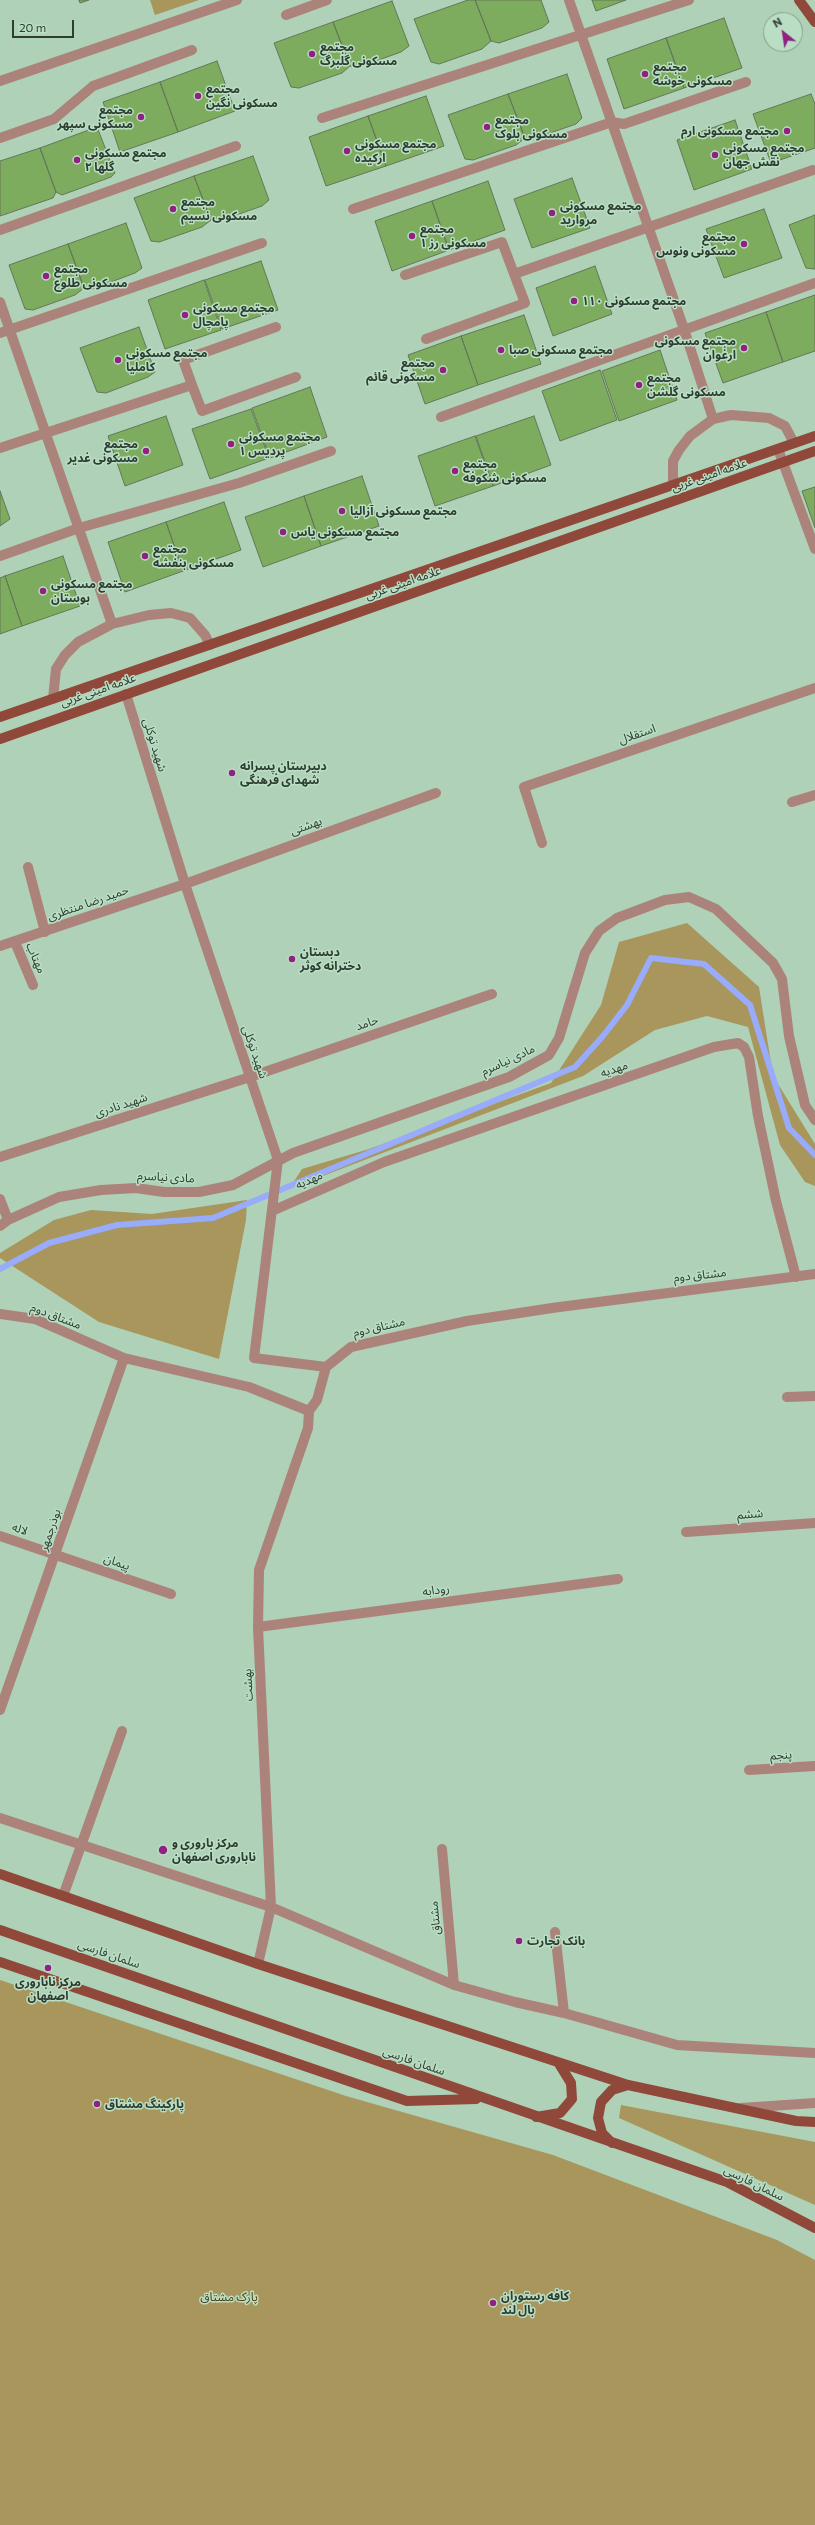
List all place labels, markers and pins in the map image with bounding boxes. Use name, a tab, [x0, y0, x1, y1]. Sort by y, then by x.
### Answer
place label: مجتمع مسکونی گلبرگ	[320, 40, 397, 68]
marker: مجتمع مسکونی گلبرگ	[307, 49, 317, 59]
place label: مجتمع مسکونی خوشه	[653, 60, 732, 88]
marker: مجتمع مسکونی خوشه	[640, 69, 650, 79]
place label: مجتمع مسکونی نگین	[206, 82, 278, 110]
marker: مجتمع مسکونی نگین	[193, 91, 203, 101]
place label: مجتمع مسکونی سپهر	[57, 103, 133, 131]
marker: مجتمع مسکونی سپهر	[136, 112, 146, 122]
place label: مجتمع مسکونی بلوک	[495, 113, 567, 141]
marker: مجتمع مسکونی بلوک	[482, 122, 492, 132]
place label: مجتمع مسکونی ارم	[681, 124, 779, 138]
marker: مجتمع مسکونی ارم	[782, 126, 792, 136]
place label: مجتمع مسکونی ارکیده	[355, 137, 436, 165]
place label: مجتمع مسکونی نقش جهان	[723, 141, 804, 169]
place label: مجتمع مسکونی گلها ۲	[85, 146, 166, 174]
marker: مجتمع مسکونی ارکیده	[342, 146, 352, 156]
marker: مجتمع مسکونی نقش جهان	[710, 150, 720, 160]
marker: مجتمع مسکونی گلها ۲	[72, 155, 82, 165]
place label: مجتمع مسکونی نسیم	[181, 195, 257, 223]
place label: مجتمع مسکونی مروارید	[560, 199, 641, 227]
marker: مجتمع مسکونی نسیم	[168, 204, 178, 214]
marker: مجتمع مسکونی مروارید	[547, 208, 557, 218]
place label: مجتمع مسکونی رز ۱	[420, 222, 486, 250]
place label: مجتمع مسکونی ونوس	[656, 230, 736, 258]
marker: مجتمع مسکونی رز ۱	[407, 231, 417, 241]
marker: مجتمع مسکونی ونوس	[739, 239, 749, 249]
place label: مجتمع مسکونی طلوع	[54, 262, 127, 290]
marker: مجتمع مسکونی طلوع	[41, 271, 51, 281]
place label: مجتمع مسکونی ۱۱۰	[582, 294, 686, 308]
marker: مجتمع مسکونی ۱۱۰	[569, 296, 579, 306]
place label: مجتمع مسکونی پامچال	[193, 301, 274, 329]
marker: مجتمع مسکونی پامچال	[180, 310, 190, 320]
place label: مجتمع مسکونی ارغوان	[655, 334, 736, 362]
place label: مجتمع مسکونی صبا	[509, 343, 613, 357]
marker: مجتمع مسکونی ارغوان	[739, 343, 749, 353]
marker: مجتمع مسکونی صبا	[496, 345, 506, 355]
place label: مجتمع مسکونی کاملیا	[126, 346, 207, 374]
marker: مجتمع مسکونی کاملیا	[113, 355, 123, 365]
place label: مجتمع مسکونی قائم	[366, 356, 435, 384]
marker: مجتمع مسکونی قائم	[438, 365, 448, 375]
place label: مجتمع مسکونی گلشن	[647, 371, 726, 399]
marker: مجتمع مسکونی گلشن	[634, 380, 644, 390]
place label: مجتمع مسکونی پردیس ۱	[239, 430, 320, 458]
place label: مجتمع مسکونی غدیر	[67, 437, 138, 465]
marker: مجتمع مسکونی پردیس ۱	[226, 439, 236, 449]
marker: مجتمع مسکونی غدیر	[141, 446, 151, 456]
place label: مجتمع مسکونی شکوفه	[463, 457, 547, 485]
marker: مجتمع مسکونی شکوفه	[450, 466, 460, 476]
place label: مجتمع مسکونی آزالیا	[350, 504, 457, 518]
marker: مجتمع مسکونی آزالیا	[337, 506, 347, 516]
place label: مجتمع مسکونی یاس	[291, 525, 399, 539]
marker: مجتمع مسکونی یاس	[278, 527, 288, 537]
place label: مجتمع مسکونی بنفشه	[153, 542, 234, 570]
marker: مجتمع مسکونی بنفشه	[140, 551, 150, 561]
place label: مجتمع مسکونی بوستان	[51, 577, 132, 605]
marker: مجتمع مسکونی بوستان	[38, 586, 48, 596]
place label: دبیرستان پسرانه شهدای فرهنگی	[240, 759, 327, 787]
marker: دبیرستان پسرانه شهدای فرهنگی	[227, 768, 237, 778]
place label: دبستان دخترانه کوثر	[300, 945, 361, 973]
marker: دبستان دخترانه کوثر	[287, 954, 297, 964]
place label: مرکز باروری و ناباروری اصفهان	[172, 1836, 256, 1864]
marker: مرکز باروری و ناباروری اصفهان	[157, 1844, 169, 1856]
place label: بانک تجارت	[527, 1934, 585, 1948]
marker: بانک تجارت	[514, 1936, 524, 1946]
marker: مرکز ناباروری اصفهان	[43, 1963, 53, 1973]
place label: مرکز ناباروری اصفهان	[15, 1975, 81, 2003]
place label: پارکینگ مشتاق	[105, 2097, 184, 2111]
marker: پارکینگ مشتاق	[92, 2099, 102, 2109]
place label: کافه رستوران بال لند	[501, 2289, 569, 2317]
marker: کافه رستوران بال لند	[488, 2298, 498, 2308]

